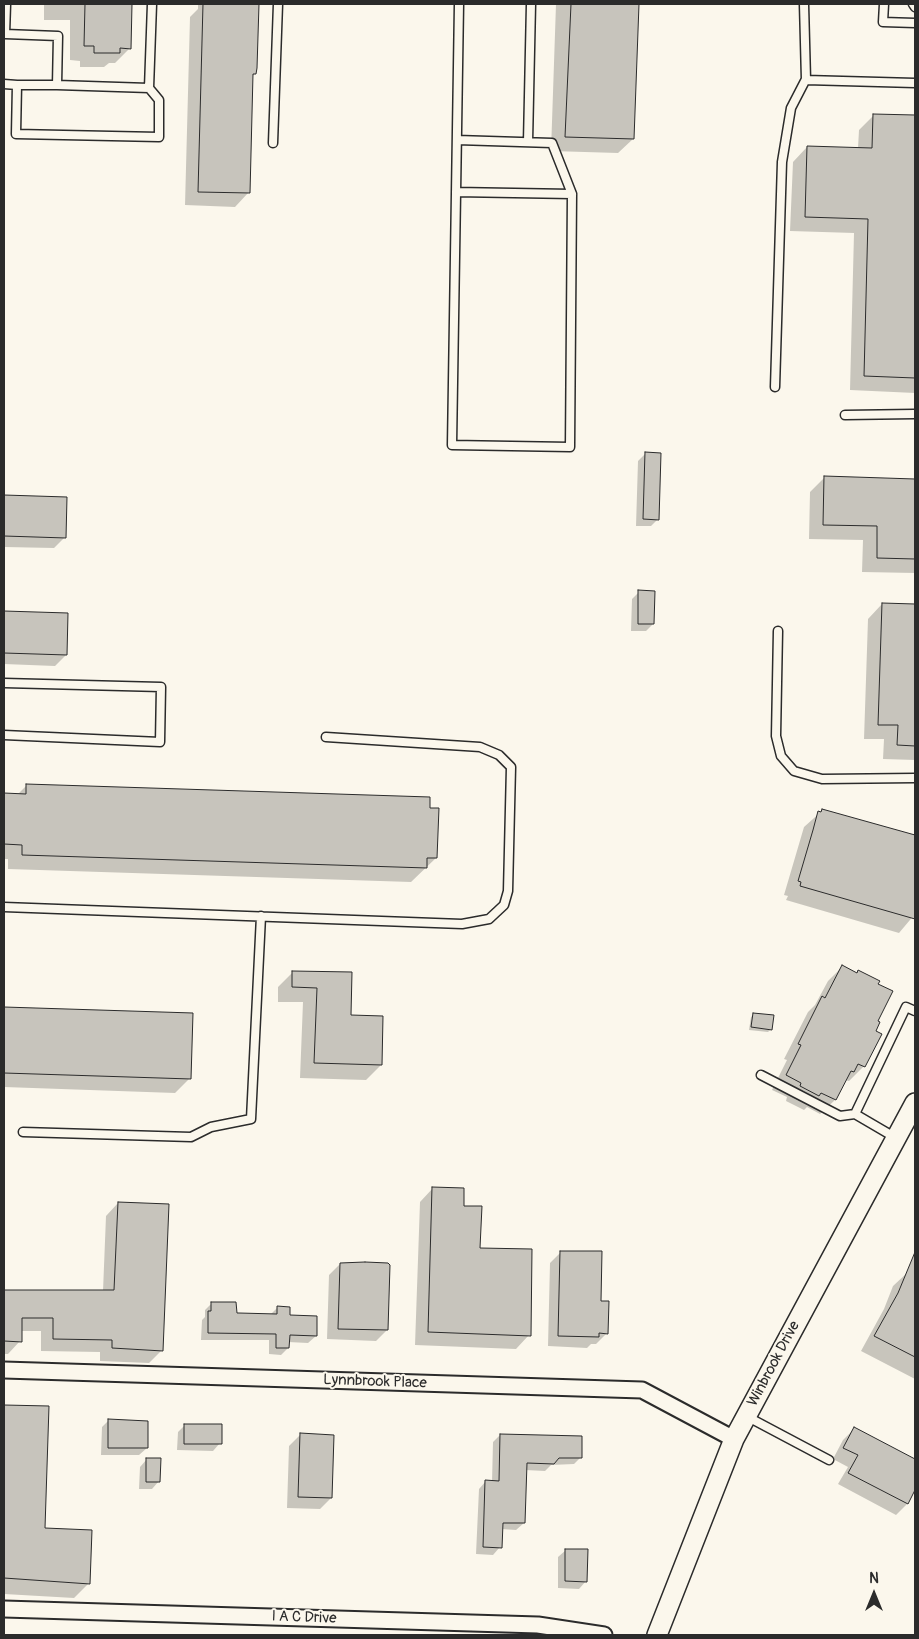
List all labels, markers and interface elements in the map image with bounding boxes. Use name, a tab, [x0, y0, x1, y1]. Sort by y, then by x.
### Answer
street label: Winbrook Drive	[744, 1318, 804, 1410]
street label: Lynnbrook Place	[323, 1371, 427, 1393]
north arrow	[849, 1569, 899, 1619]
text: N	[869, 1570, 879, 1587]
street label: I A C Drive	[271, 1608, 337, 1628]

